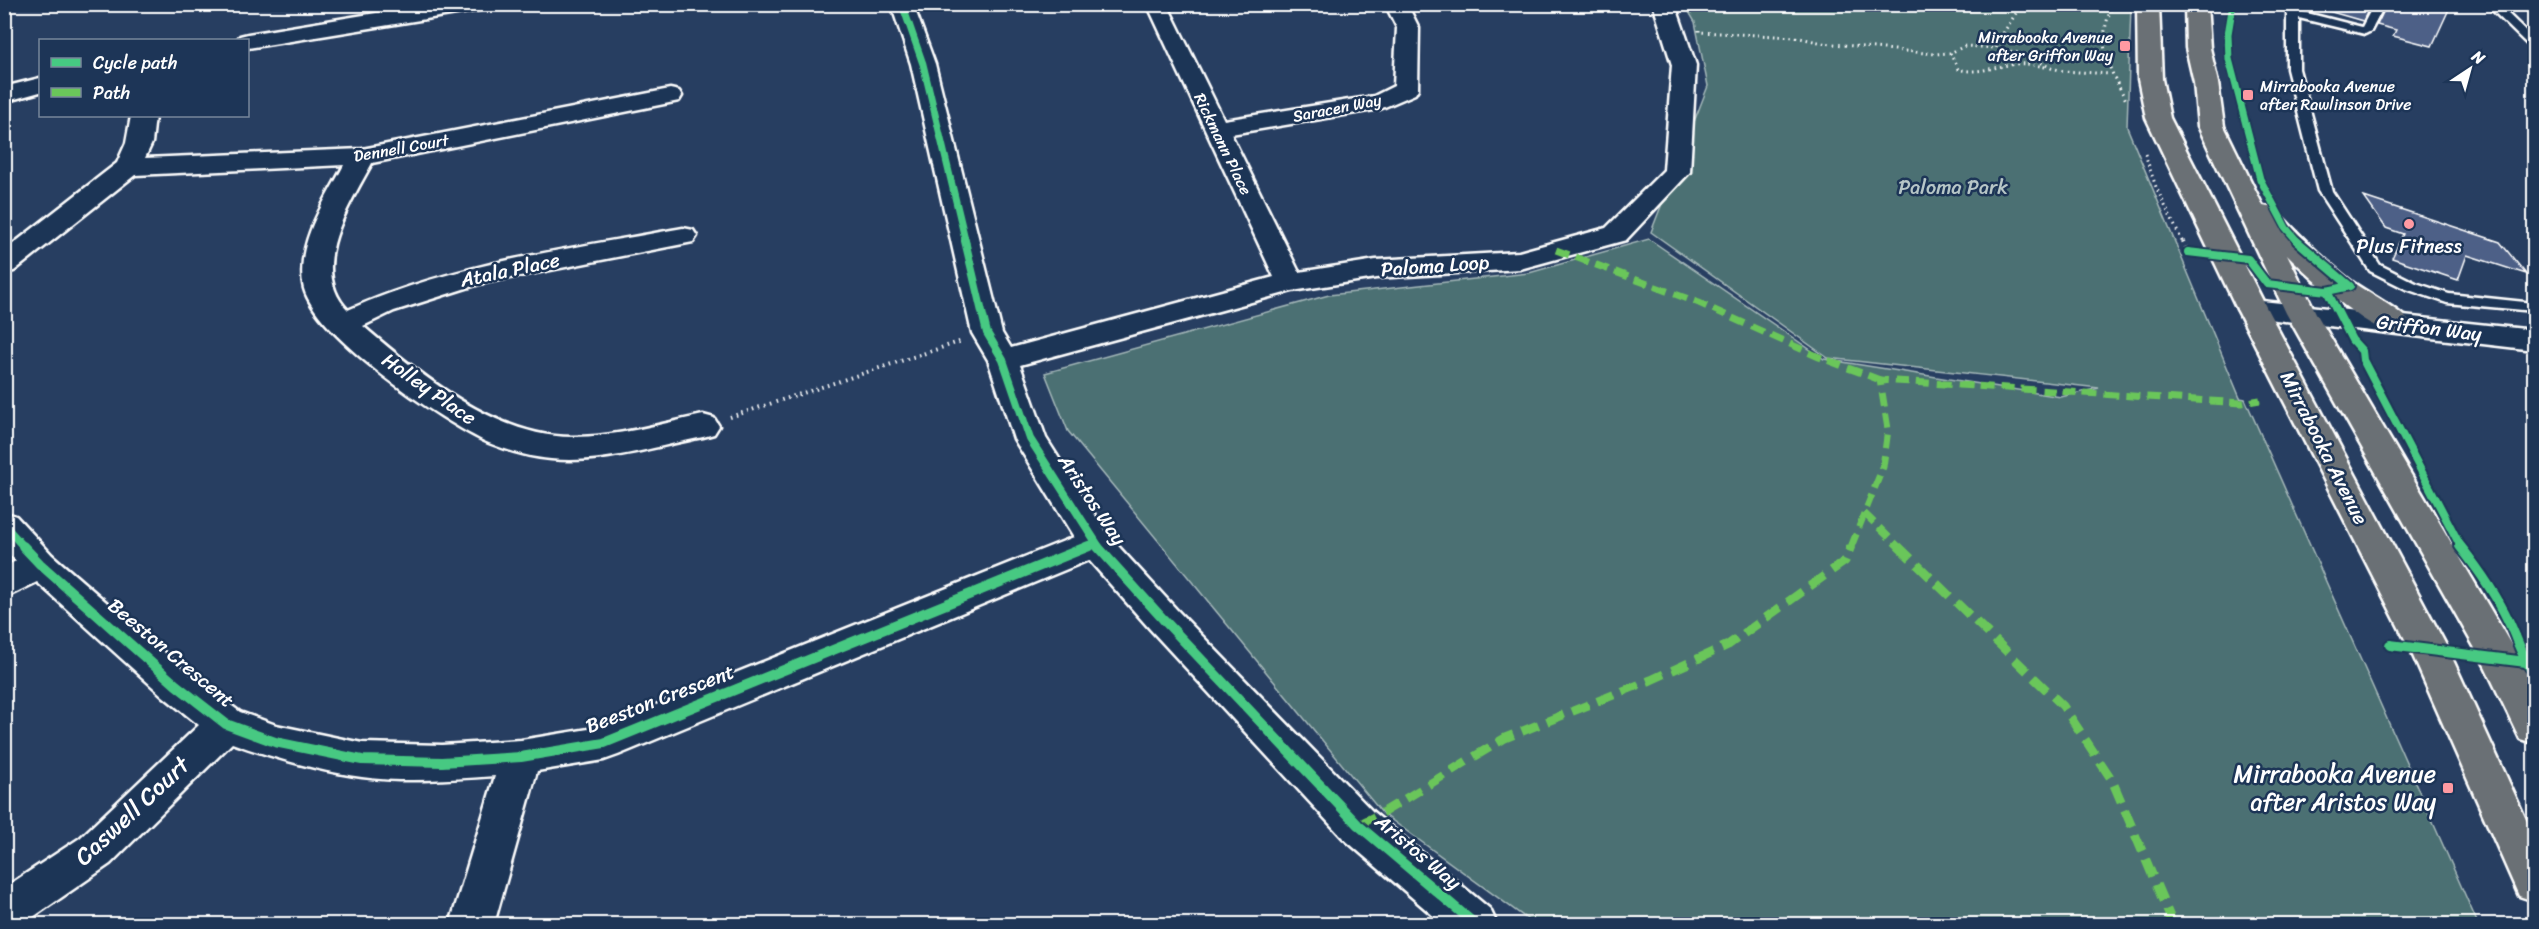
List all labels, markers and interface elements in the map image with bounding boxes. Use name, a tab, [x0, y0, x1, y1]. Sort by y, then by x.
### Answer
place label: Mirrabooka Avenue after Griffon Way	[1978, 23, 2114, 70]
legend	[39, 39, 249, 117]
marker: Mirrabooka Avenue after Griffon Way	[2118, 39, 2132, 53]
north arrow	[2440, 39, 2500, 99]
text: N	[2465, 42, 2492, 73]
text: Cycle path	[93, 47, 177, 79]
place label: Mirrabooka Avenue after Rawlinson Drive	[2260, 72, 2411, 119]
text: Path	[93, 77, 130, 109]
street label: Saracen Way	[1290, 85, 1385, 131]
street label: Rickmann Place	[1186, 88, 1260, 200]
marker: Mirrabooka Avenue after Rawlinson Drive	[2241, 88, 2255, 102]
street label: Dennell Court	[351, 125, 451, 171]
park label: Paloma Park	[1898, 170, 2008, 205]
marker: Plus Fitness	[2402, 217, 2416, 231]
place label: Plus Fitness	[2356, 229, 2462, 264]
street label: Atala Place	[456, 242, 563, 298]
street label: Paloma Loop	[1380, 245, 1491, 287]
street label: Griffon Way	[2374, 304, 2484, 352]
street label: Holley Place	[374, 343, 484, 435]
street label: Mirrabooka Avenue	[2270, 365, 2378, 531]
street label: Aristos Way	[1048, 446, 1136, 554]
street label: Beeston Crescent	[100, 589, 243, 717]
street label: Beeston Crescent	[580, 654, 740, 743]
street label: Caswell Court	[64, 745, 201, 876]
place label: Mirrabooka Avenue after Aristos Way	[2233, 753, 2437, 823]
marker: Mirrabooka Avenue after Aristos Way	[2441, 781, 2455, 795]
street label: Aristos Way	[1366, 804, 1470, 899]

